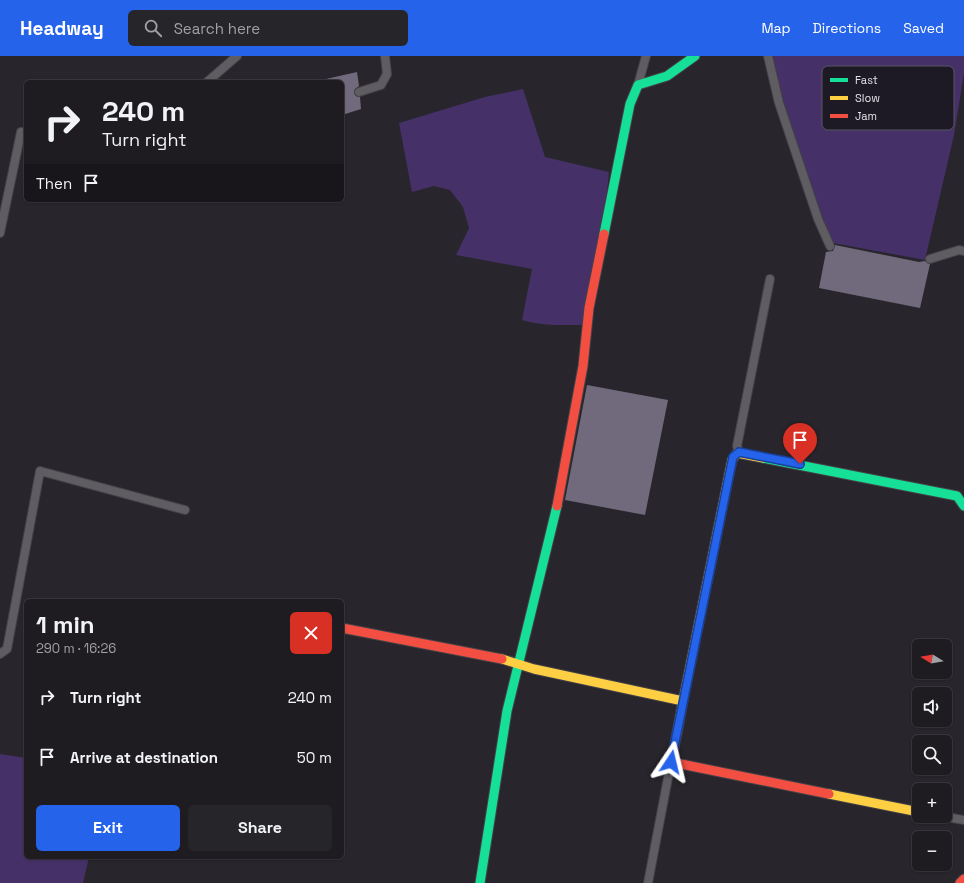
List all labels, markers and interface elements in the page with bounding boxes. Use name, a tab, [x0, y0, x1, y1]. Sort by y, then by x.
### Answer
search box	[128, 10, 408, 46]
text: Headway	[20, 16, 104, 41]
icon: search	[142, 17, 164, 39]
text: Search here	[174, 19, 260, 38]
text: Map	[761, 19, 791, 37]
text: Directions	[813, 19, 881, 37]
text: Saved	[903, 19, 944, 37]
legend	[822, 66, 954, 130]
text: Fast	[855, 73, 878, 87]
text: Slow	[855, 91, 880, 105]
text: 240 m	[102, 93, 185, 129]
icon: right	[36, 96, 88, 148]
text: Jam	[855, 109, 877, 123]
text: Turn right	[102, 128, 186, 151]
icon: arrive	[80, 172, 102, 194]
text: Then	[36, 174, 72, 193]
pin	[783, 423, 817, 464]
icon: arrive	[789, 429, 811, 451]
text: 1 min	[36, 609, 95, 640]
button: close	[290, 612, 332, 654]
north arrow	[912, 639, 952, 679]
map controls	[912, 639, 952, 871]
text: 290 m · 16:26	[36, 640, 116, 657]
icon: right	[36, 686, 58, 708]
button: sound	[912, 687, 952, 727]
text: Turn right	[70, 688, 141, 707]
text: 240 m	[288, 688, 332, 707]
button: search	[912, 735, 952, 775]
position arrow	[650, 741, 692, 783]
icon: arrive	[36, 746, 58, 768]
text: Arrive at destination	[70, 748, 218, 767]
text: 50 m	[297, 748, 332, 767]
button: +	[912, 783, 952, 823]
button: Exit	[36, 805, 180, 851]
button: Share	[188, 805, 332, 851]
button: −	[912, 831, 952, 871]

